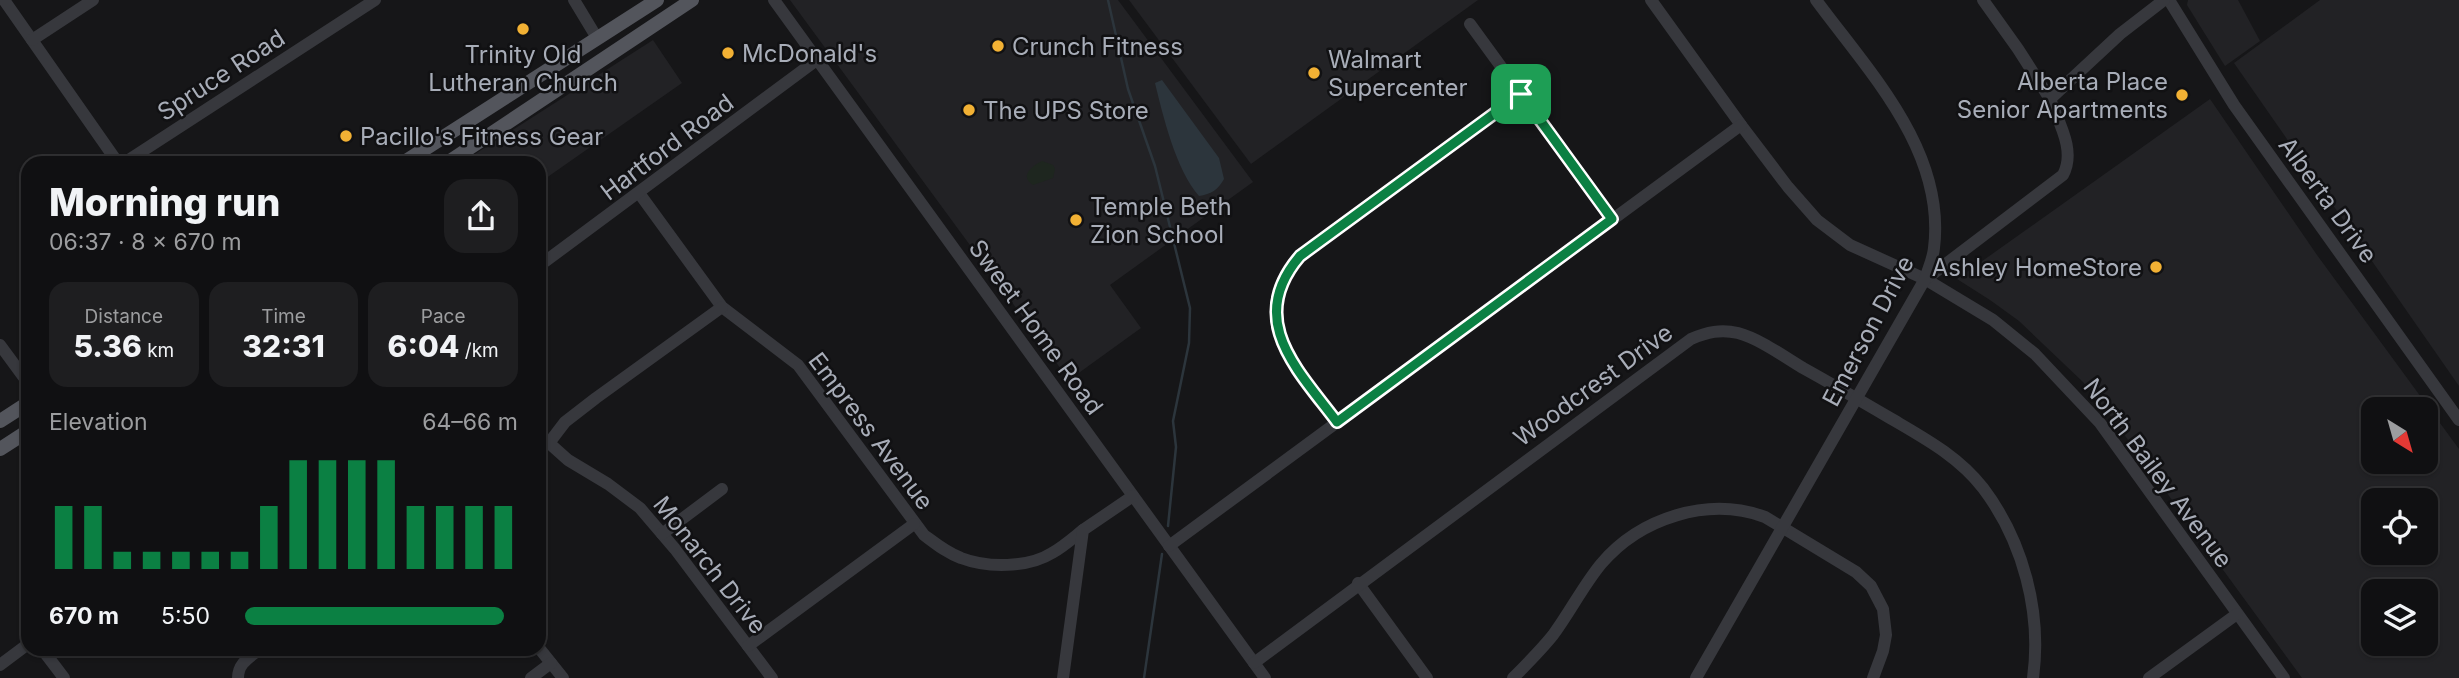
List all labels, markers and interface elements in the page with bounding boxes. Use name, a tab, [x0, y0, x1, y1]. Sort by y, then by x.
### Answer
marker: Trinity Old Lutheran Church	[515, 21, 531, 37]
street label: Spruce Road	[152, 23, 290, 127]
place label: Crunch Fitness	[1012, 32, 1183, 61]
marker: Crunch Fitness	[990, 38, 1006, 54]
place label: McDonald's	[742, 39, 877, 68]
place label: Trinity Old Lutheran Church	[428, 40, 618, 97]
marker: McDonald's	[720, 45, 736, 61]
place label: Walmart Supercenter	[1328, 45, 1467, 102]
pin	[1491, 64, 1551, 124]
marker: Walmart Supercenter	[1306, 65, 1322, 81]
place label: Alberta Place Senior Apartments	[1957, 67, 2168, 124]
icon: arrive	[1502, 75, 1540, 113]
marker: Alberta Place Senior Apartments	[2174, 87, 2190, 103]
street label: Hartford Road	[595, 88, 739, 206]
place label: The UPS Store	[983, 96, 1149, 125]
marker: The UPS Store	[961, 102, 977, 118]
place label: Pacillo's Fitness Gear	[360, 122, 603, 151]
marker: Pacillo's Fitness Gear	[338, 128, 354, 144]
street label: Alberta Drive	[2273, 132, 2383, 268]
text: Morning run	[49, 179, 280, 225]
button: share	[444, 179, 518, 253]
place label: Temple Beth Zion School	[1090, 192, 1232, 249]
marker: Temple Beth Zion School	[1068, 212, 1084, 228]
text: 06:37 · 8 × 670 m	[49, 228, 242, 256]
street label: Sweet Home Road	[963, 234, 1109, 420]
street label: Emerson Drive	[1816, 251, 1920, 411]
place label: Ashley HomeStore	[1932, 253, 2142, 282]
marker: Ashley HomeStore	[2148, 259, 2164, 275]
text: Distance	[85, 305, 163, 328]
text: Time	[261, 305, 306, 328]
text: Pace	[421, 305, 466, 328]
street label: Woodcrest Drive	[1508, 318, 1678, 452]
text: 5.36	[73, 328, 142, 364]
text: 32:31	[242, 328, 325, 364]
text: 6:04	[388, 328, 459, 364]
text: km	[142, 339, 174, 362]
text: /km	[459, 339, 499, 362]
street label: Empress Avenue	[802, 347, 940, 515]
street label: North Bailey Avenue	[2077, 373, 2239, 573]
north arrow	[2361, 397, 2438, 474]
map controls	[2361, 397, 2438, 656]
text: Elevation	[49, 408, 148, 436]
text: 64–66 m	[422, 408, 518, 436]
button: locate	[2361, 488, 2438, 565]
street label: Monarch Drive	[647, 490, 773, 640]
button: layers	[2361, 579, 2438, 656]
text: 670 m	[49, 602, 119, 630]
text: 5:50	[161, 602, 210, 630]

